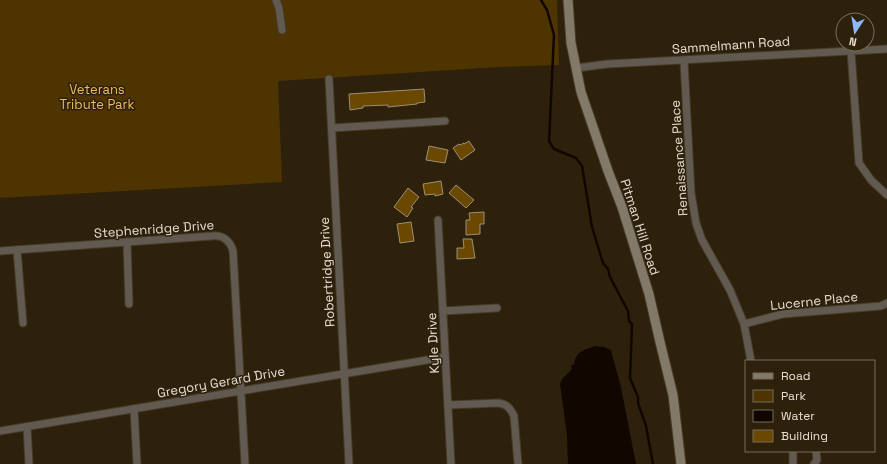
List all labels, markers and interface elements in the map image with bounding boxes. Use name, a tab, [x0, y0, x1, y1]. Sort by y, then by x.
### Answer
north arrow	[835, 12, 875, 52]
street label: Sammelmann Road	[671, 32, 791, 58]
text: N	[848, 34, 858, 49]
park label: Veterans Tribute Park	[60, 81, 134, 113]
street label: Renaissance Place	[666, 99, 692, 217]
street label: Pitman Hill Road	[616, 177, 664, 277]
street label: Stephenridge Drive	[93, 216, 215, 242]
street label: Robertridge Drive	[316, 217, 338, 327]
street label: Lucerne Place	[769, 288, 859, 314]
street label: Kyle Drive	[423, 312, 443, 374]
legend	[745, 360, 875, 452]
street label: Gregory Gerard Drive	[156, 362, 286, 402]
text: Road	[781, 368, 810, 384]
text: Park	[781, 388, 806, 404]
text: Water	[781, 408, 815, 424]
text: Building	[781, 428, 828, 444]

